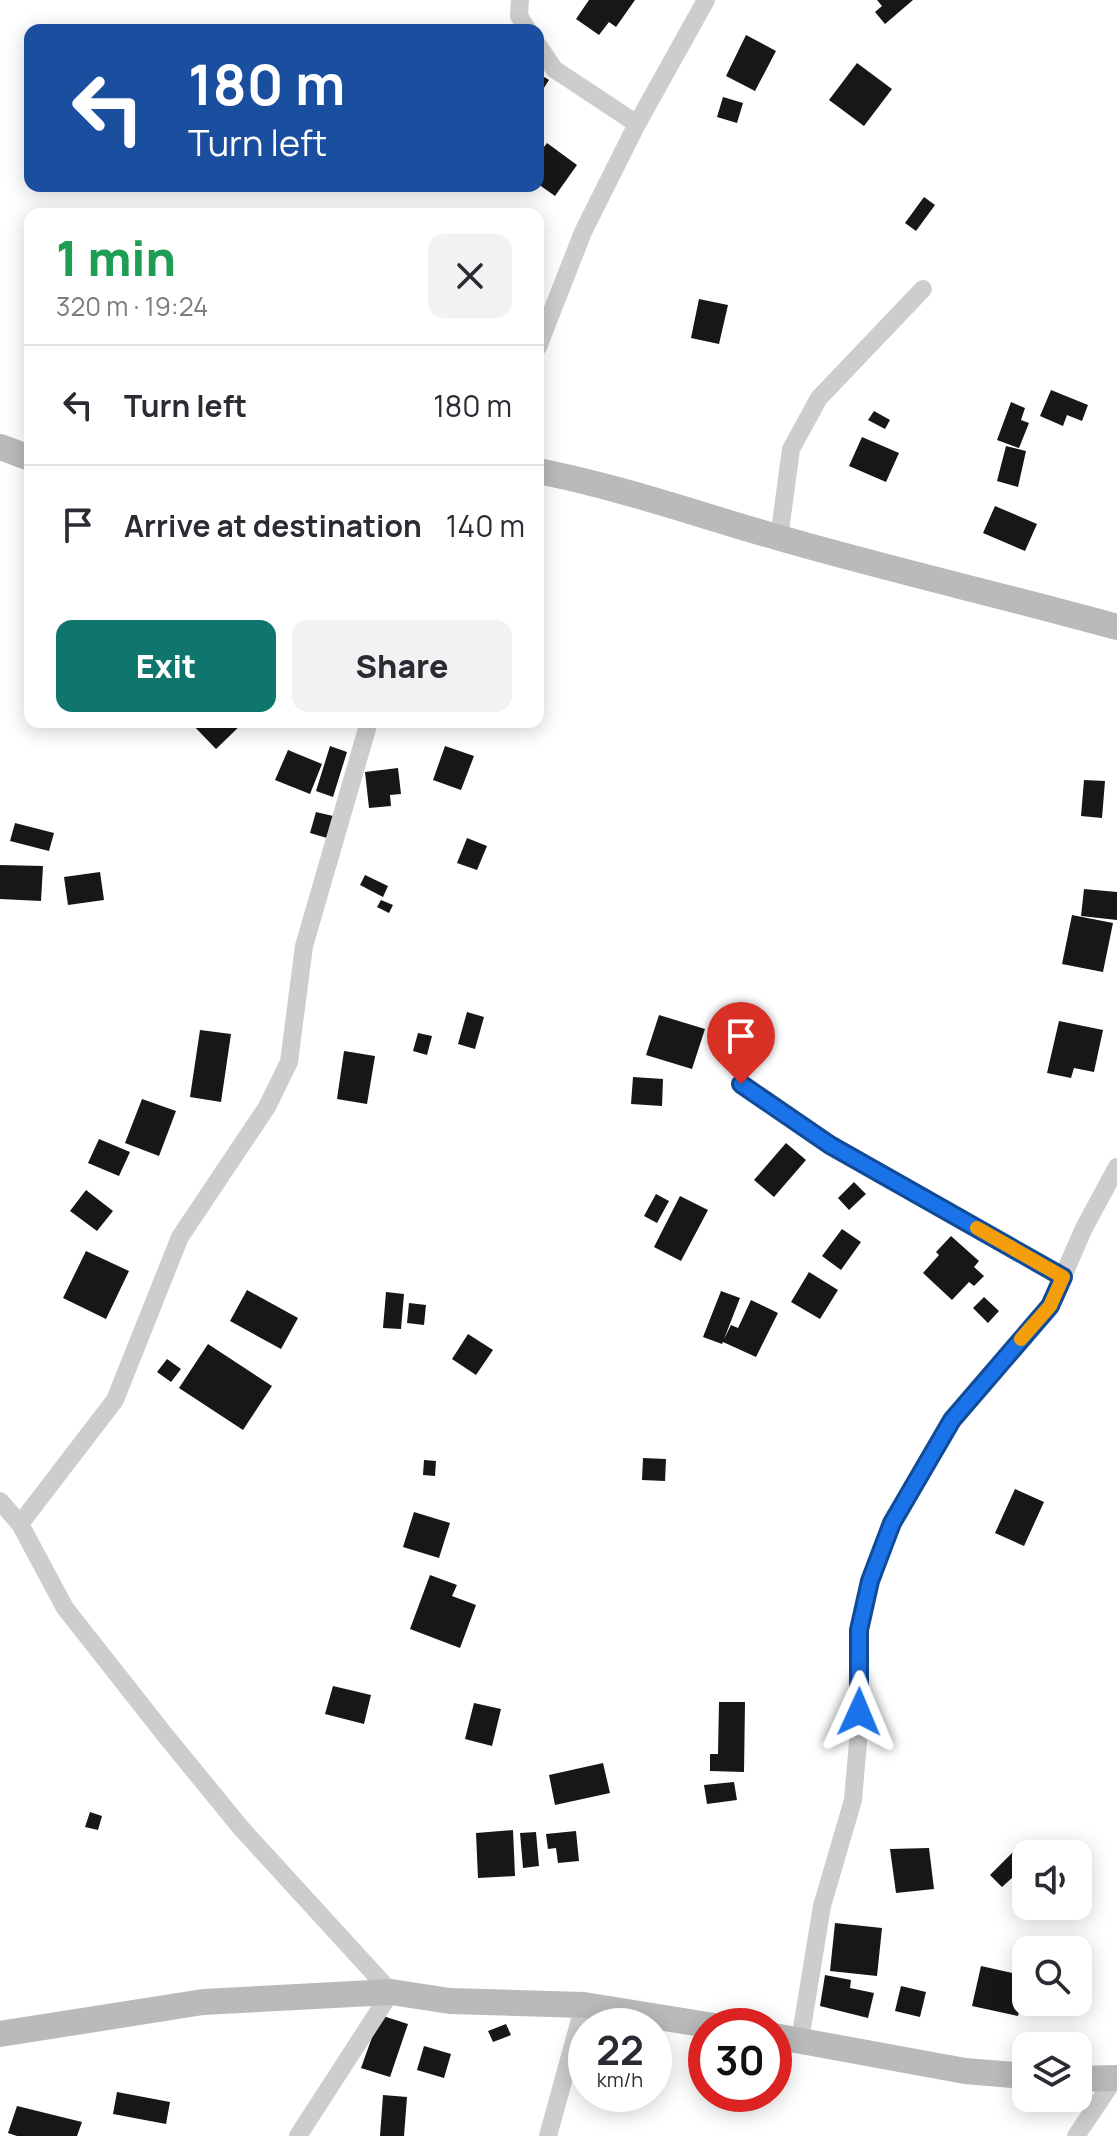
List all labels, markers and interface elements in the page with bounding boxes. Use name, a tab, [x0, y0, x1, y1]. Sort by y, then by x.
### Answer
text: 180 m	[188, 45, 345, 122]
icon: left	[56, 56, 160, 160]
text: Turn left	[188, 118, 327, 167]
text: 1 min	[56, 225, 176, 290]
button: close	[428, 234, 512, 318]
text: 320 m · 19:24	[56, 288, 208, 324]
icon: left	[56, 383, 100, 427]
text: Turn left	[124, 385, 247, 426]
text: 180 m	[433, 385, 512, 426]
icon: arrive	[56, 503, 100, 547]
text: Arrive at destination	[124, 505, 422, 546]
text: 140 m	[446, 505, 525, 546]
button: Exit	[56, 620, 276, 712]
button: Share	[292, 620, 512, 712]
pin	[707, 1002, 775, 1084]
icon: arrive	[719, 1014, 763, 1058]
position arrow	[817, 1670, 901, 1754]
map controls	[1012, 1840, 1092, 2112]
button: sound	[1012, 1840, 1092, 1920]
button: search	[1012, 1936, 1092, 2016]
speed limit sign: 30	[688, 2008, 792, 2112]
text: 22	[596, 2022, 644, 2077]
button: layers	[1012, 2032, 1092, 2112]
text: km/h	[597, 2066, 643, 2093]

